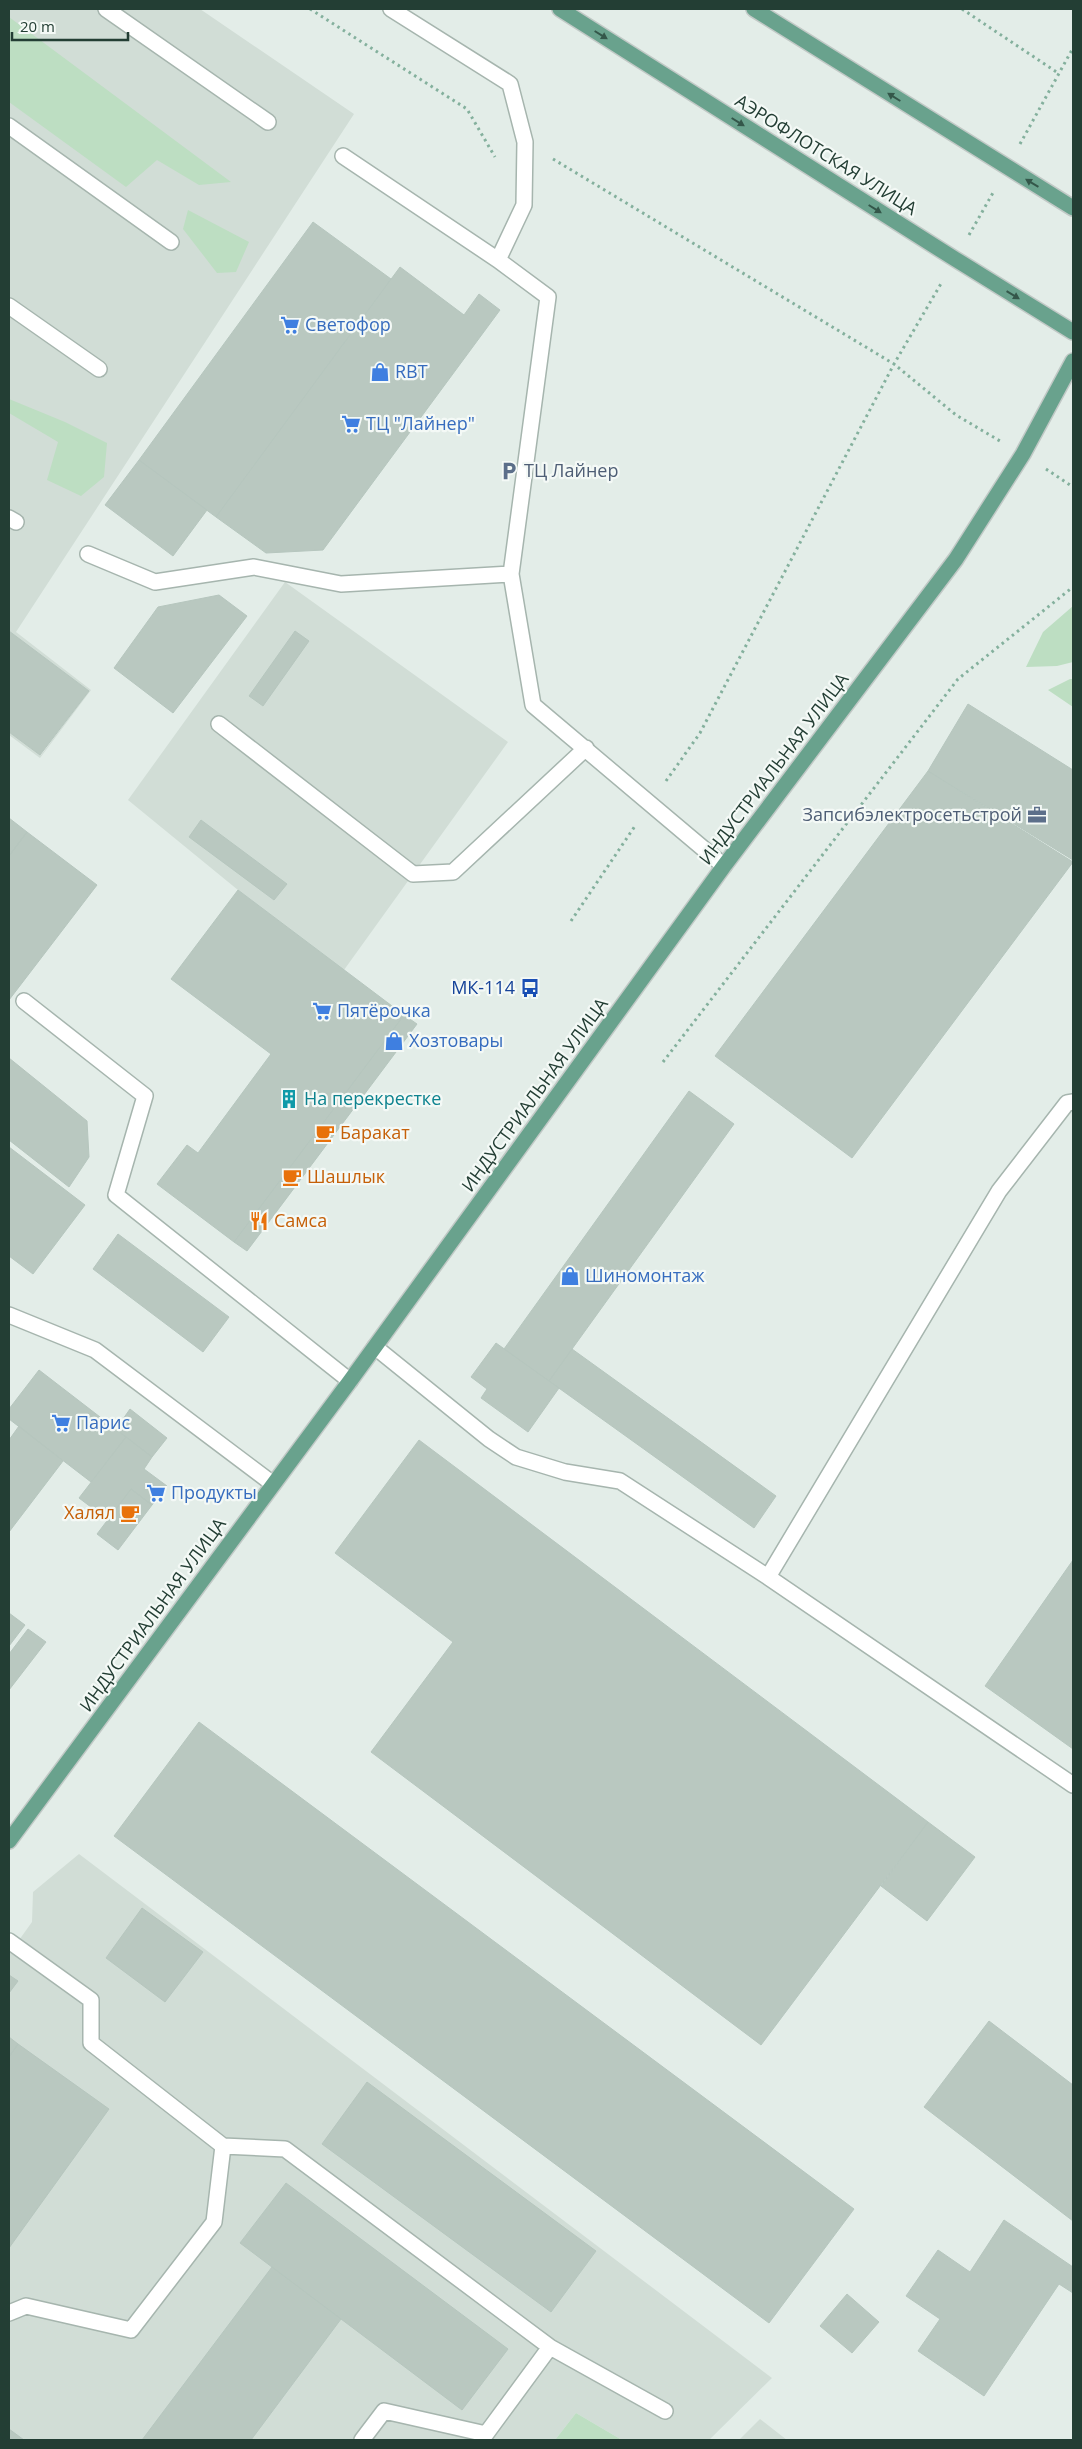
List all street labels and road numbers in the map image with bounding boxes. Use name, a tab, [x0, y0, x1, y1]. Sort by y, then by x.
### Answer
street label: АЭРОФЛОТСКАЯ УЛИЦА	[731, 88, 923, 220]
street label: ИНДУСТРИАЛЬНАЯ УЛИЦА	[693, 667, 854, 869]
street label: ИНДУСТРИАЛЬНАЯ УЛИЦА	[456, 992, 613, 1196]
street label: ИНДУСТРИАЛЬНАЯ УЛИЦА	[74, 1512, 231, 1716]

